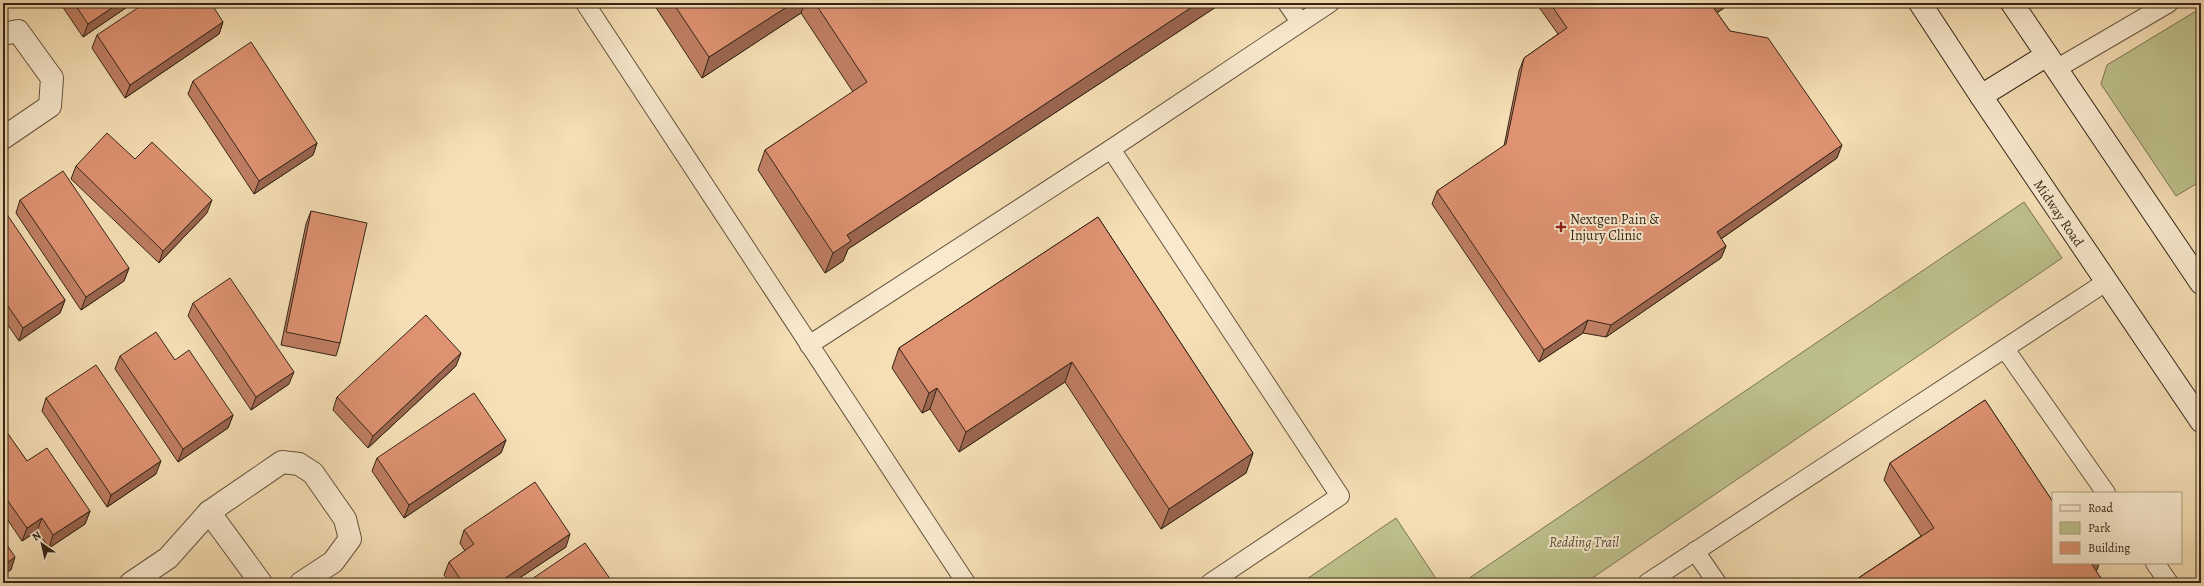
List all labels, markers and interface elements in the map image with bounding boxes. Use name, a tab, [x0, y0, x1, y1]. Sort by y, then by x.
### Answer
street label: Midway Road	[2029, 176, 2088, 251]
place label: Nextgen Pain & Injury Clinic	[1570, 210, 1659, 245]
marker: Nextgen Pain & Injury Clinic	[1555, 221, 1567, 233]
legend	[2052, 492, 2182, 564]
text: Road	[2088, 500, 2114, 516]
text: Park	[2088, 520, 2111, 536]
north arrow	[22, 524, 62, 564]
text: N	[29, 528, 44, 545]
park label: Redding Trail	[1549, 533, 1620, 552]
text: Building	[2088, 540, 2130, 556]

